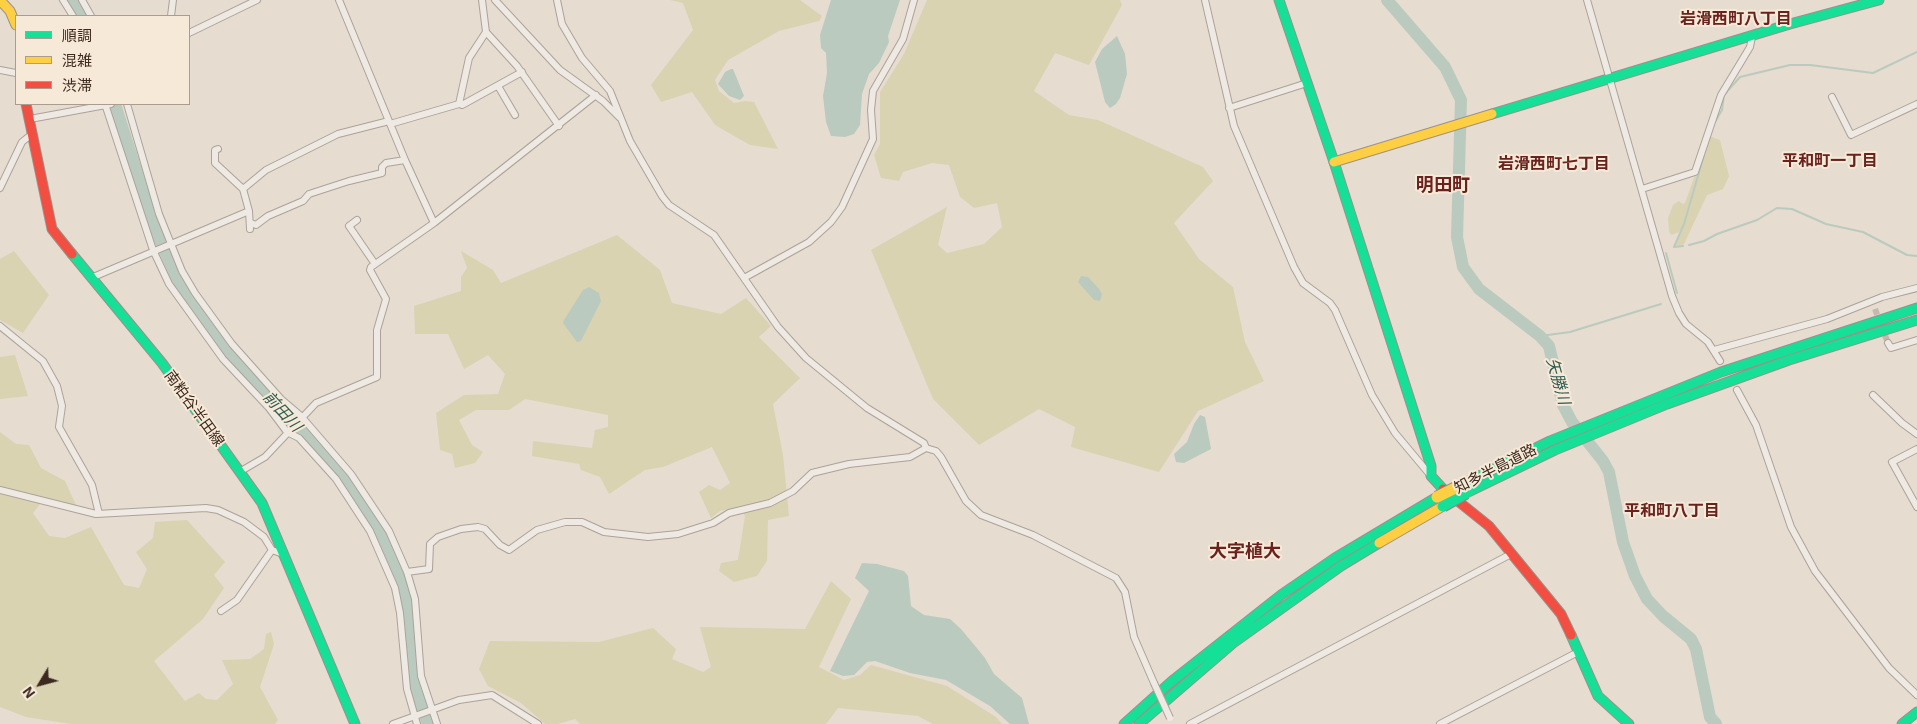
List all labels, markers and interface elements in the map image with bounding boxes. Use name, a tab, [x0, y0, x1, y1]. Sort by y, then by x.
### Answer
district label: 岩滑西町八丁目	[1680, 8, 1792, 28]
legend	[15, 15, 190, 105]
text: 順調	[62, 24, 92, 45]
text: 混雑	[62, 49, 92, 70]
text: 渋滞	[62, 74, 92, 95]
district label: 平和町一丁目	[1782, 150, 1878, 170]
district label: 岩滑西町七丁目	[1498, 153, 1610, 173]
district label: 明田町	[1416, 173, 1470, 195]
water label: 矢勝川	[1543, 355, 1575, 407]
street label: 南粕谷半田線	[161, 366, 229, 450]
water label: 前田川	[260, 387, 306, 435]
street label: 知多半島道路	[1451, 440, 1539, 496]
district label: 平和町八丁目	[1624, 500, 1720, 520]
district label: 大字植大	[1209, 539, 1281, 561]
north arrow	[15, 659, 65, 709]
text: N	[17, 683, 39, 703]

